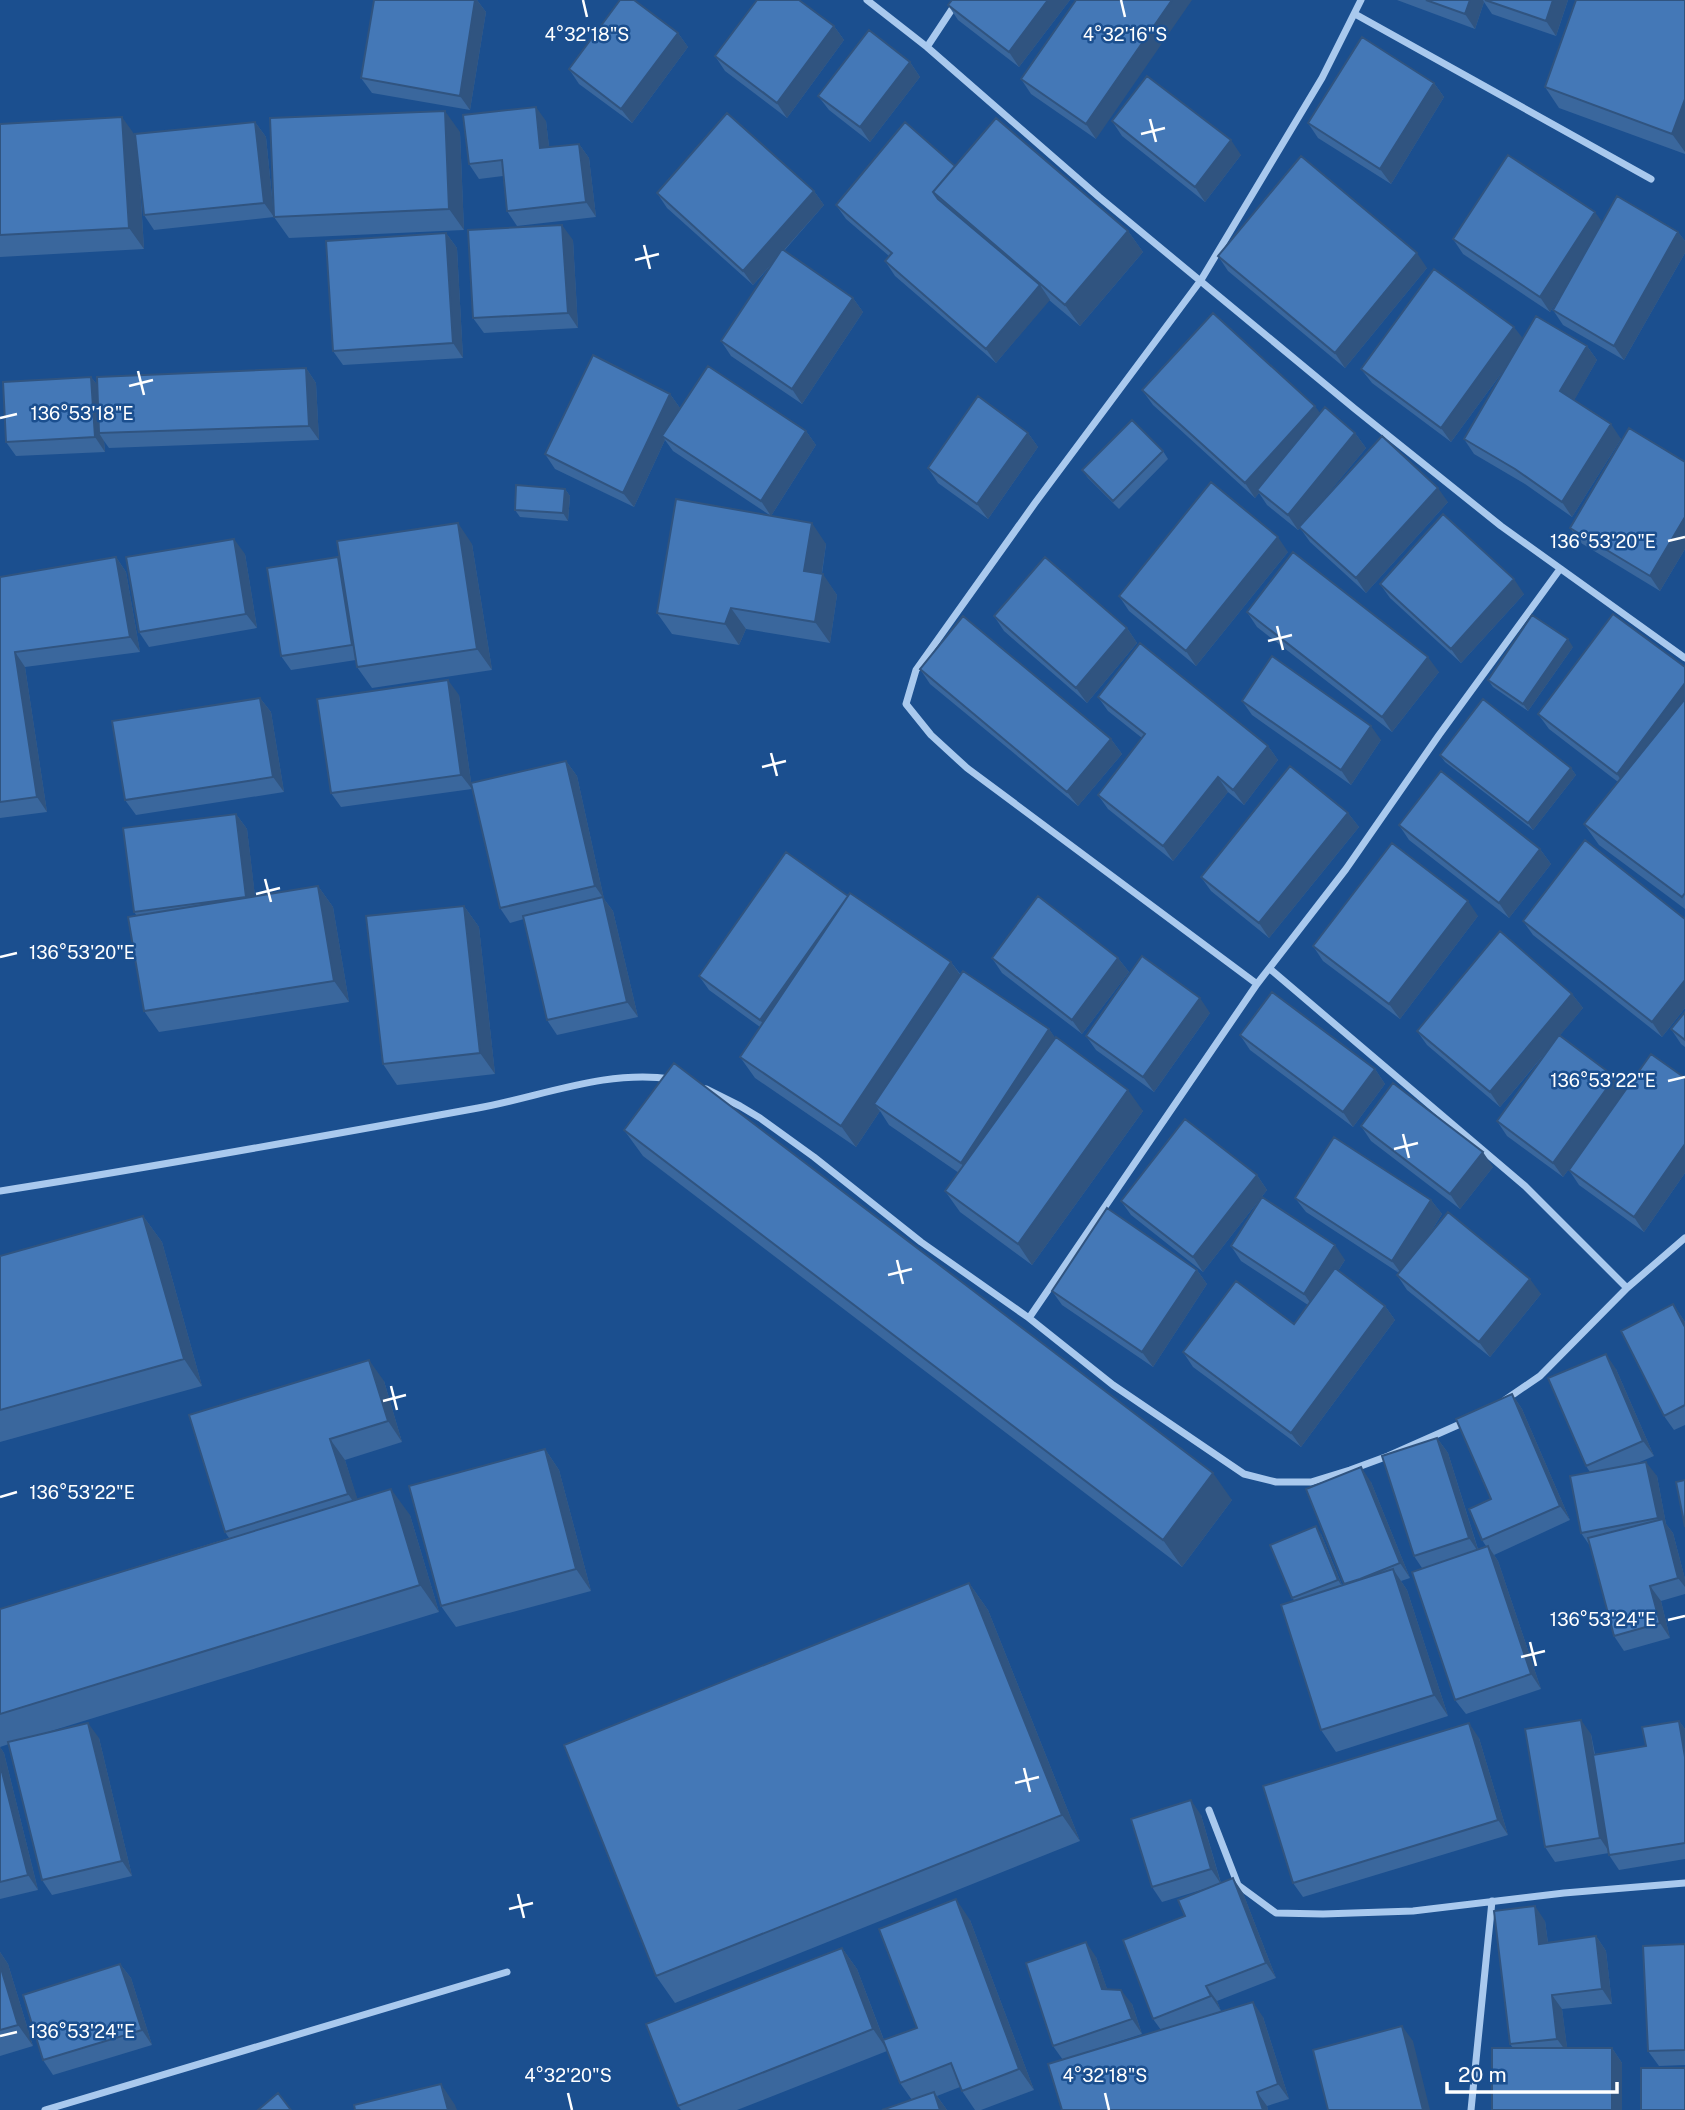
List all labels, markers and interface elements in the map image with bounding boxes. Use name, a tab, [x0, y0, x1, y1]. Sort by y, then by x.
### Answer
text: 4°32'18"S	[545, 24, 629, 45]
text: 4°32'16"S	[1083, 24, 1167, 45]
text: 136°53'18"E	[30, 403, 134, 424]
text: 136°53'20"E	[1550, 531, 1656, 552]
text: 136°53'20"E	[29, 942, 135, 963]
text: 136°53'22"E	[1550, 1070, 1656, 1091]
text: 136°53'22"E	[29, 1482, 135, 1503]
text: 136°53'24"E	[1550, 1609, 1656, 1630]
text: 136°53'24"E	[29, 2021, 135, 2042]
scale bar	[1447, 2050, 1617, 2094]
text: 20 m	[1458, 2062, 1507, 2087]
text: 4°32'20"S	[524, 2065, 612, 2086]
text: 4°32'18"S	[1063, 2065, 1147, 2086]

